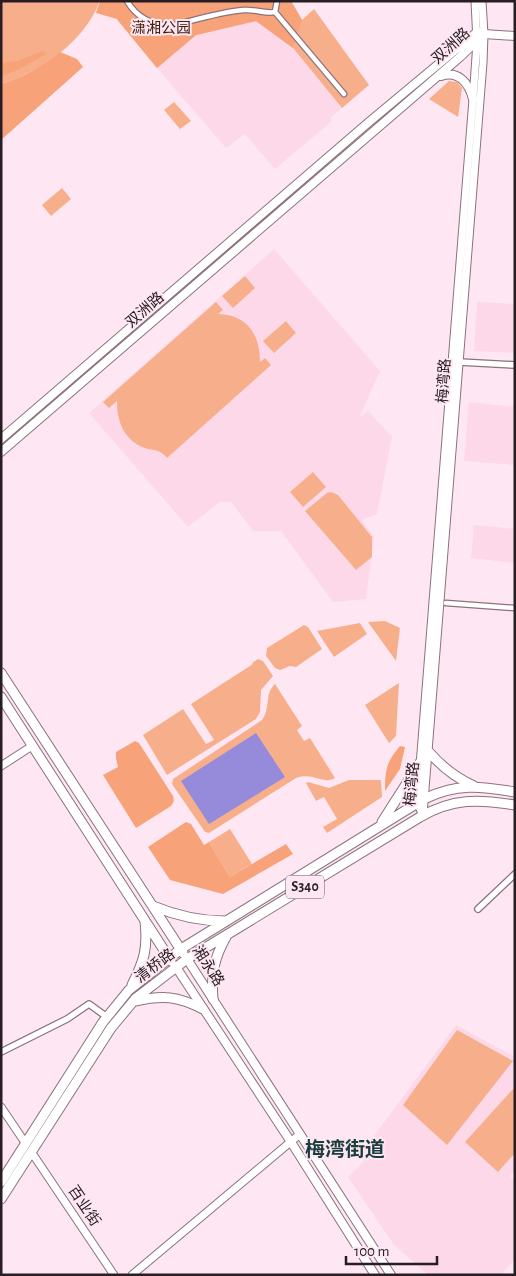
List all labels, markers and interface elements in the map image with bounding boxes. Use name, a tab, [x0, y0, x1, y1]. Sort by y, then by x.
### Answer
park label: 潇湘公园	[131, 20, 191, 36]
street label: 双洲路	[428, 24, 473, 67]
street label: 双洲路	[122, 288, 167, 330]
street label: 梅湾路	[434, 358, 453, 404]
street label: 梅湾路	[402, 761, 421, 807]
road number: S340	[286, 876, 324, 899]
street label: 湘永路	[189, 942, 227, 989]
street label: 清桥路	[132, 946, 177, 986]
district label: 梅湾街道	[305, 1138, 385, 1160]
street label: 百业街	[65, 1183, 104, 1229]
scale bar	[346, 1234, 437, 1266]
text: 100 m	[354, 1244, 389, 1259]

